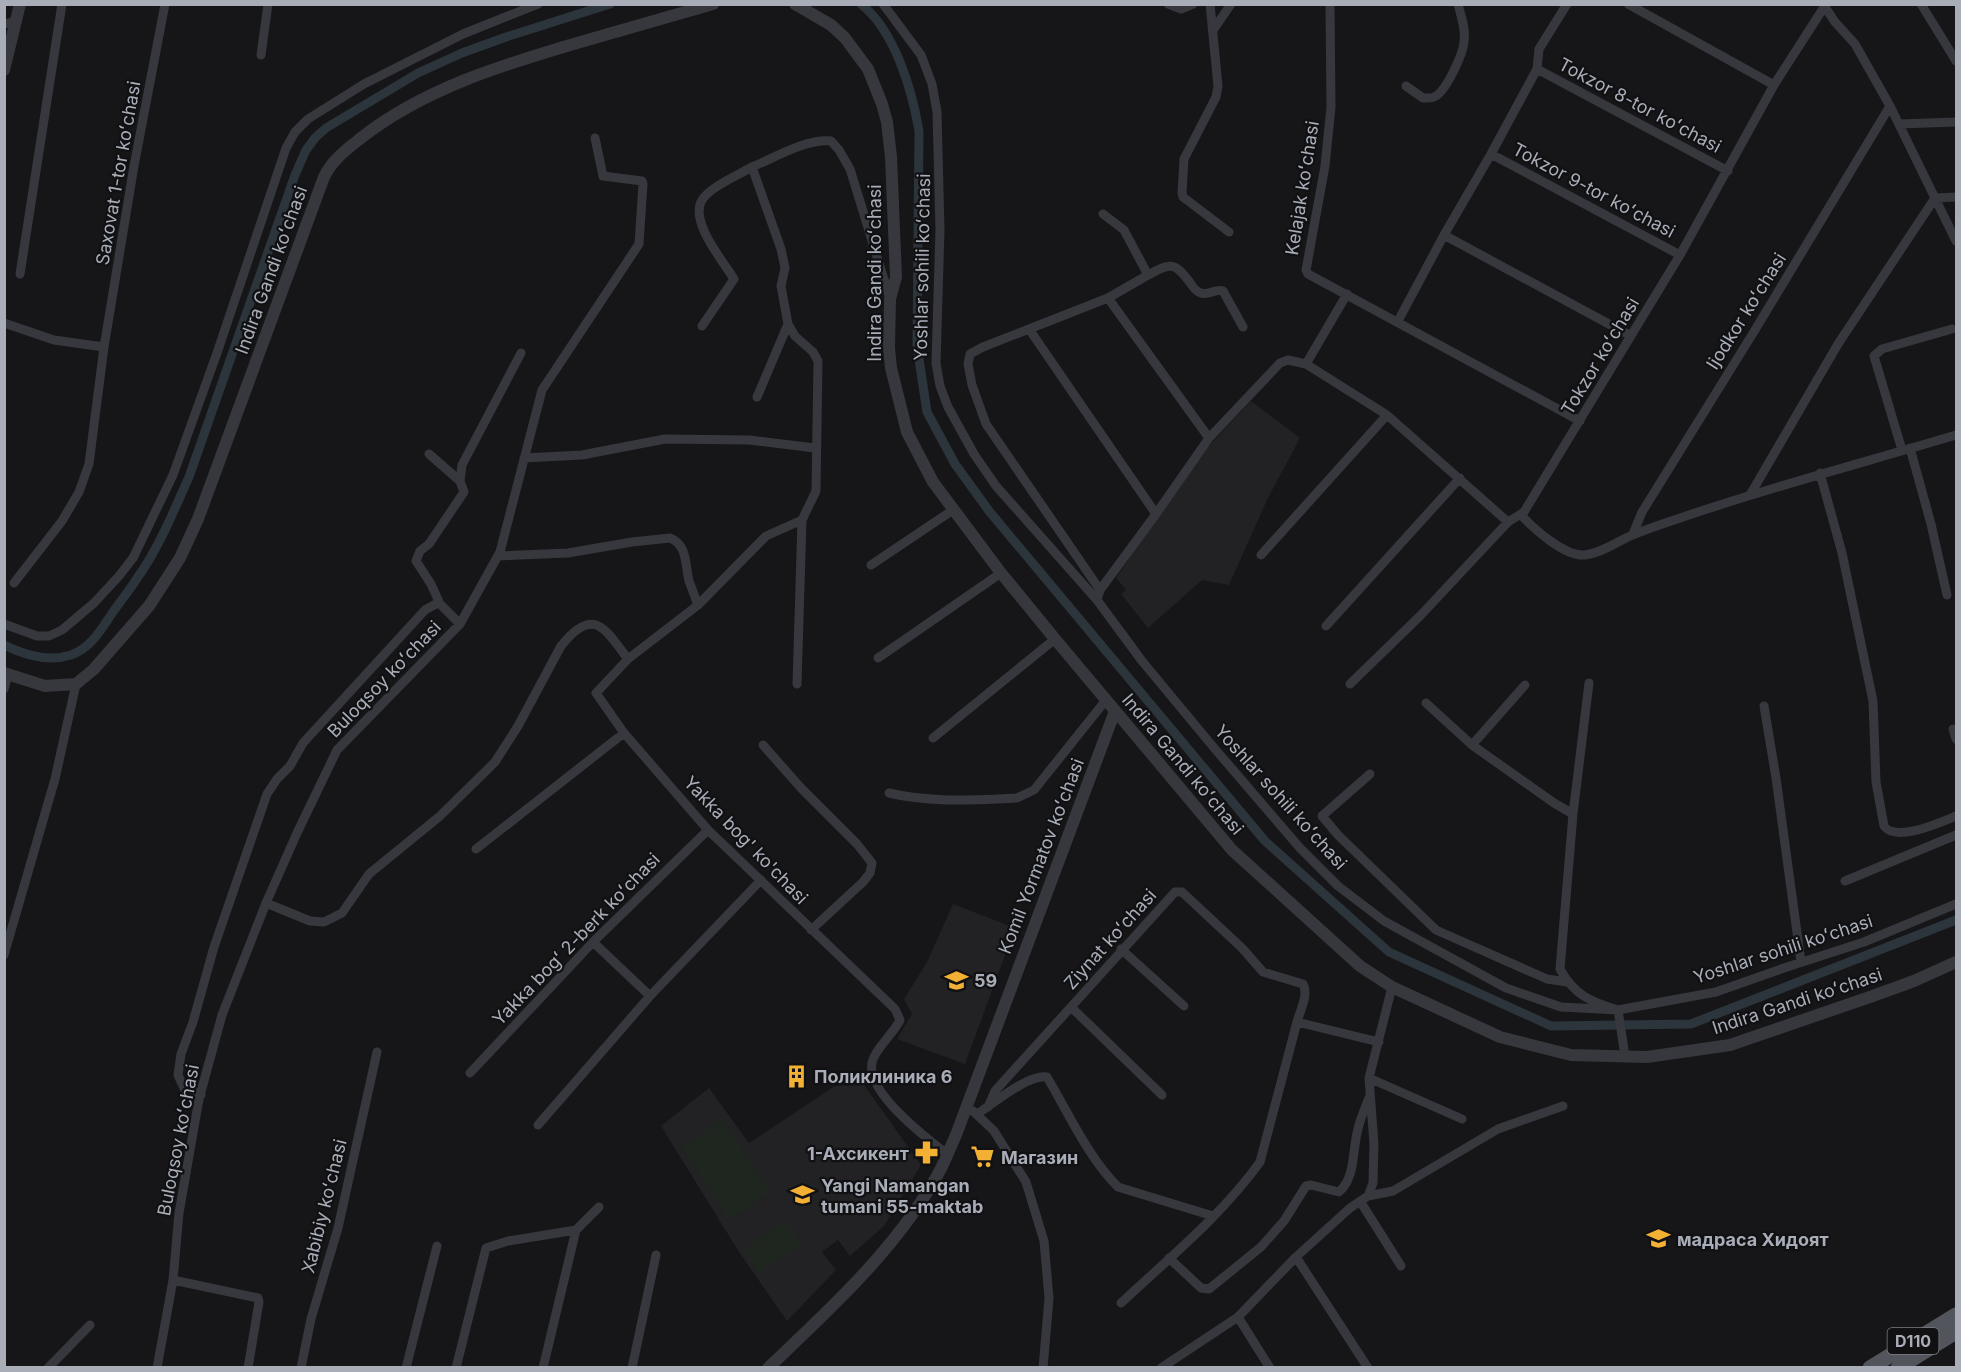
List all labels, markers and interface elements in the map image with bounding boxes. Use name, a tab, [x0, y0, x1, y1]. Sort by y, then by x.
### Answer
street label: Tokzor 8-tor koʻchasi	[1555, 53, 1725, 157]
street label: Saxovat 1-tor koʻchasi	[91, 79, 145, 267]
street label: Kelajak koʻchasi	[1281, 119, 1323, 257]
street label: Tokzor 9-tor koʻchasi	[1509, 138, 1679, 242]
street label: Yoshlar sohili koʻchasi	[910, 173, 934, 361]
street label: Indira Gandi koʻchasi	[231, 183, 311, 357]
street label: Indira Gandi koʻchasi	[864, 184, 885, 362]
street label: Ijodkor koʻchasi	[1702, 249, 1790, 373]
street label: Tokzor koʻchasi	[1557, 294, 1643, 418]
street label: Buloqsoy koʻchasi	[323, 616, 445, 742]
street label: Indira Gandi koʻchasi	[1118, 689, 1248, 839]
street label: Yoshlar sohili koʻchasi	[1211, 720, 1351, 874]
street label: Komil Yormatov koʻchasi	[994, 755, 1088, 957]
street label: Yakka bog' ko'chasi	[680, 772, 812, 908]
street label: Yakka bogʻ 2-berk koʻchasi	[488, 848, 664, 1030]
street label: Ziynat koʻchasi	[1060, 885, 1160, 993]
street label: Yoshlar sohili koʻchasi	[1691, 910, 1875, 988]
street label: Indira Gandi koʻchasi	[1709, 964, 1885, 1038]
school or university icon: 59	[943, 967, 969, 993]
place label: 59	[974, 970, 997, 991]
street label: Buloqsoy koʻchasi	[153, 1063, 203, 1217]
building icon: Поликлиника 6	[783, 1063, 809, 1089]
place label: Поликлиника 6	[814, 1066, 952, 1087]
street label: Xabibiy koʻchasi	[297, 1137, 351, 1275]
pharmacy icon: 1-Ахсикент	[914, 1140, 940, 1166]
place label: 1-Ахсикент	[807, 1143, 909, 1164]
supermarket icon: Магазин	[970, 1144, 996, 1170]
place label: Магазин	[1001, 1147, 1078, 1168]
place label: Yangi Namangan tumani 55-maktab	[821, 1175, 983, 1217]
school or university icon: Yangi Namangan tumani 55-maktab	[790, 1182, 816, 1208]
school or university icon: мадраса Хидоят	[1646, 1226, 1672, 1252]
place label: мадраса Хидоят	[1677, 1229, 1829, 1250]
road number: D110	[1888, 1328, 1938, 1354]

